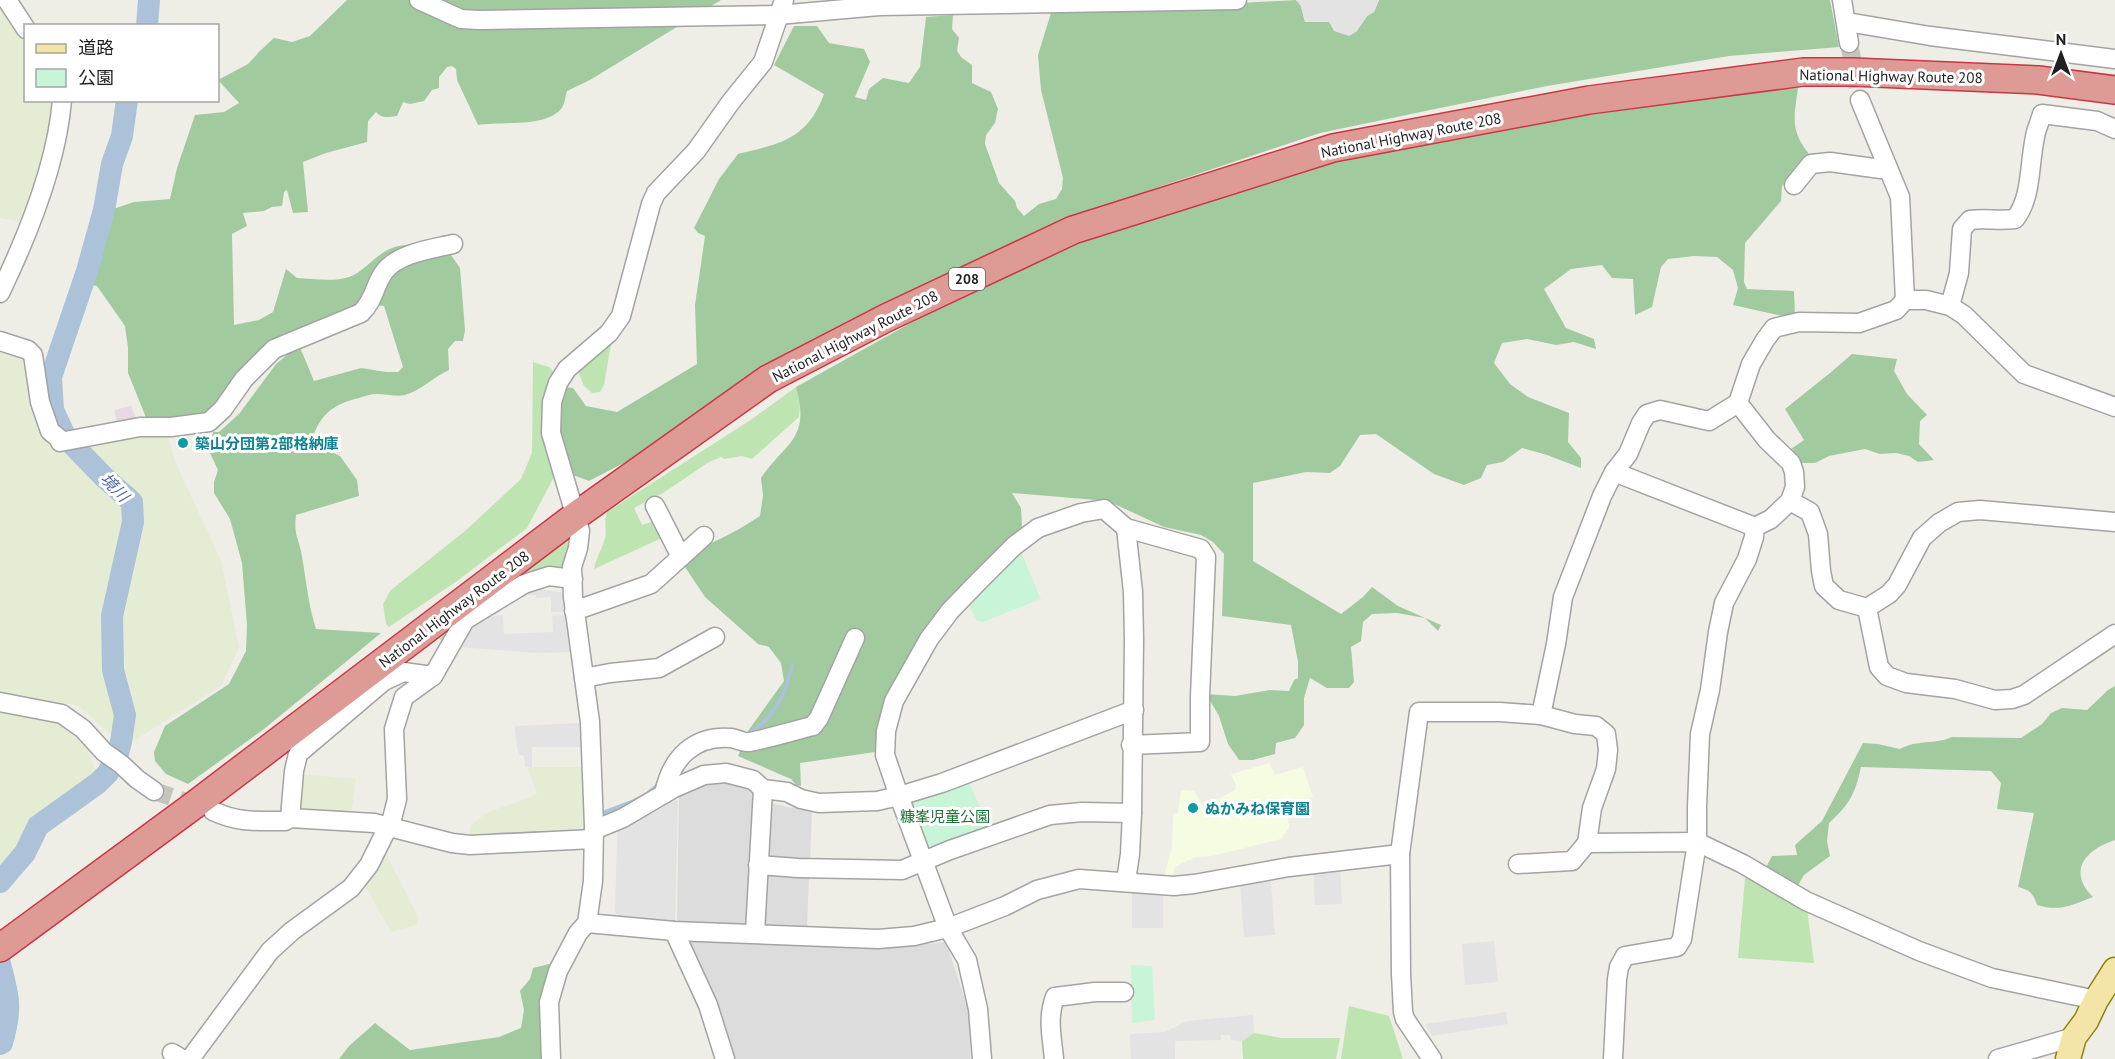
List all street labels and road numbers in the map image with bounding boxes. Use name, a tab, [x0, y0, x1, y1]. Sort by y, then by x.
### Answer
street label: National Highway Route 208	[1799, 65, 1983, 87]
street label: National Highway Route 208	[1319, 108, 1503, 162]
road number: 208	[949, 268, 985, 290]
street label: National Highway Route 208	[769, 286, 941, 386]
street label: National Highway Route 208	[375, 546, 533, 672]

